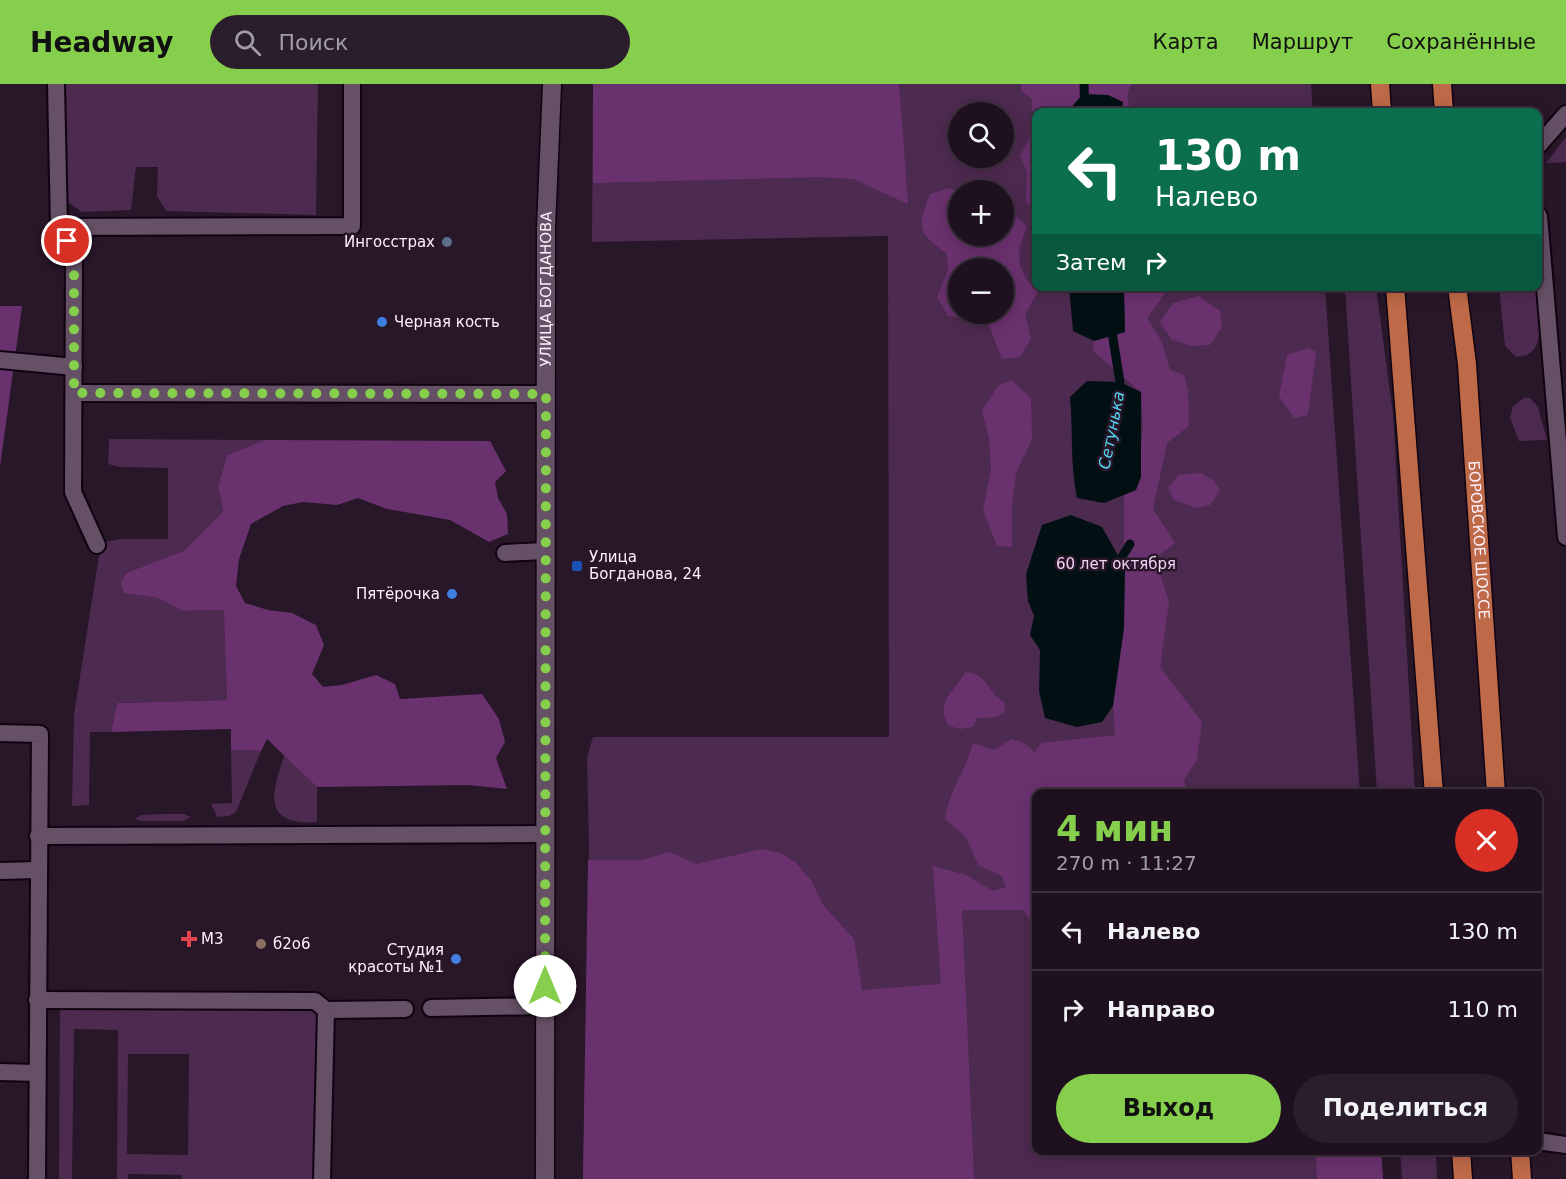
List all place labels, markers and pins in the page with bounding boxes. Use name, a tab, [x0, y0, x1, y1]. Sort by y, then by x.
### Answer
pin	[41, 215, 92, 266]
place label: Ингосстрах	[344, 233, 435, 251]
marker: Ингосстрах	[440, 235, 454, 249]
place label: Черная кость	[394, 313, 500, 331]
marker: Черная кость	[375, 315, 389, 329]
place label: Улица Богданова, 24	[589, 548, 702, 583]
marker: Улица Богданова, 24	[570, 559, 584, 573]
place label: Пятёрочка	[356, 585, 440, 603]
marker: Пятёрочка	[445, 587, 459, 601]
place label: М3	[201, 930, 224, 948]
marker: М3	[182, 932, 196, 946]
place label: б2о6	[273, 935, 311, 953]
marker: б2о6	[254, 937, 268, 951]
place label: Студия красоты №1	[348, 941, 444, 976]
marker: Студия красоты №1	[449, 952, 463, 966]

